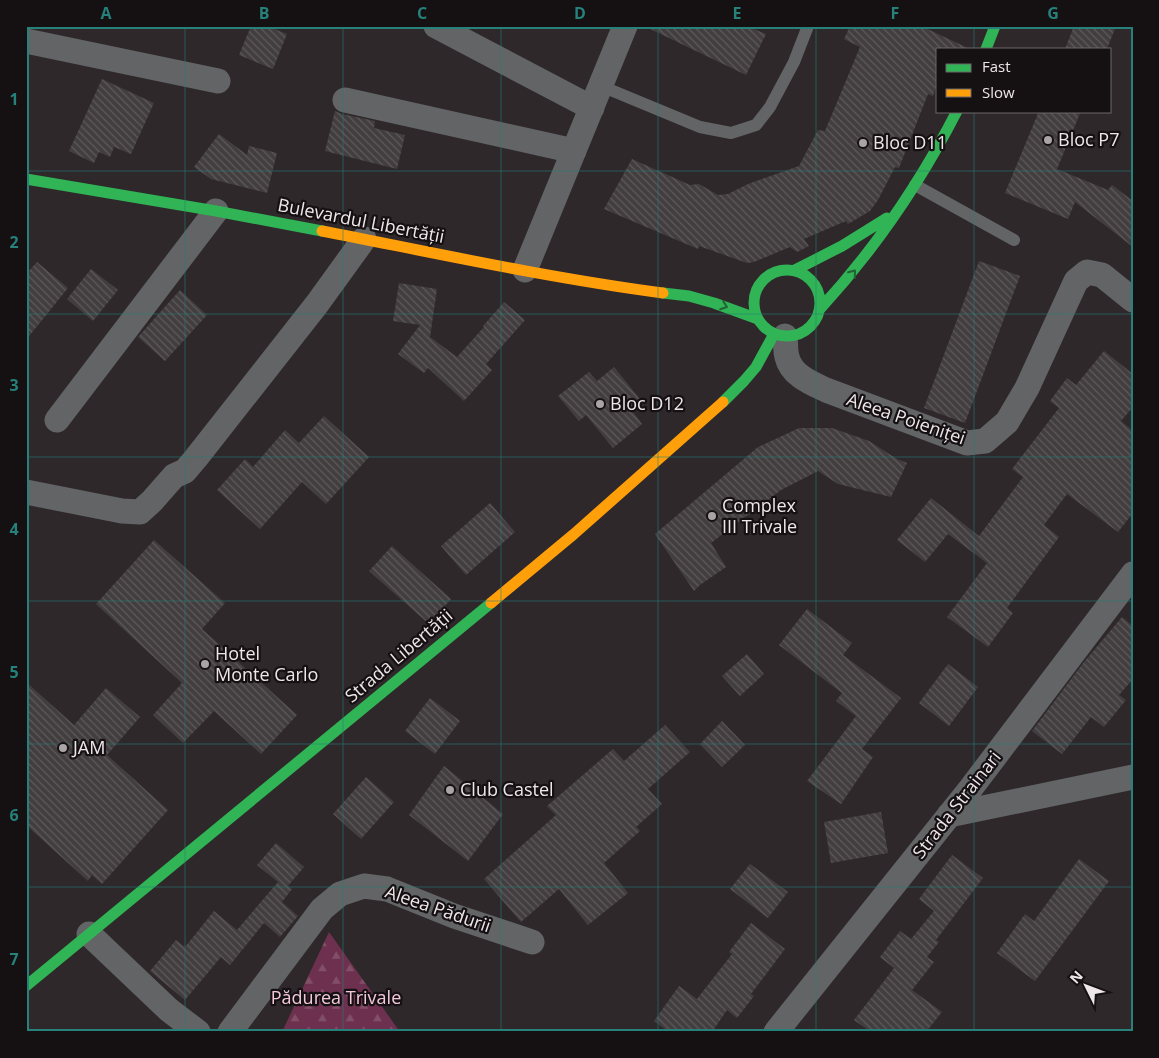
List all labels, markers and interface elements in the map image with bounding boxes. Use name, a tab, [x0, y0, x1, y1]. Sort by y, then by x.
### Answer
text: A	[100, 2, 112, 24]
text: B	[259, 2, 269, 24]
text: C	[417, 2, 427, 24]
text: D	[574, 2, 586, 24]
text: E	[733, 2, 742, 24]
text: F	[891, 2, 899, 24]
text: G	[1047, 2, 1059, 24]
legend	[936, 48, 1112, 112]
text: Fast	[982, 56, 1011, 76]
text: Slow	[982, 82, 1015, 102]
text: 1	[9, 88, 19, 110]
place label: Bloc P7	[1058, 127, 1119, 151]
place label: Bloc D11	[873, 130, 947, 154]
marker: Bloc P7	[1042, 134, 1054, 146]
marker: Bloc D11	[857, 137, 869, 149]
street label: Bulevardul Libertății	[276, 192, 447, 248]
text: 2	[9, 231, 19, 253]
one-way arrow	[847, 270, 855, 279]
one-way arrow	[719, 300, 727, 310]
text: 3	[9, 374, 19, 396]
street label: Aleea Poieniței	[844, 387, 969, 450]
place label: Bloc D12	[610, 391, 684, 415]
marker: Bloc D12	[594, 398, 606, 410]
place label: Complex III Trivale	[722, 493, 797, 538]
marker: Complex III Trivale	[706, 510, 718, 522]
text: 4	[9, 518, 19, 540]
street label: Strada Libertății	[339, 603, 457, 707]
place label: Hotel Monte Carlo	[215, 641, 318, 686]
marker: Hotel Monte Carlo	[199, 658, 211, 670]
text: 5	[9, 661, 19, 683]
place label: JAM	[71, 735, 105, 759]
marker: JAM	[57, 742, 69, 754]
street label: Strada Strainari	[907, 746, 1006, 863]
place label: Club Castel	[460, 777, 554, 801]
marker: Club Castel	[444, 784, 456, 796]
text: 6	[9, 804, 19, 826]
street label: Aleea Pădurii	[382, 879, 494, 937]
text: 7	[9, 948, 19, 970]
north arrow	[1062, 960, 1112, 1010]
text: N	[1065, 966, 1087, 988]
park label: Pădurea Trivale	[271, 985, 401, 1009]

